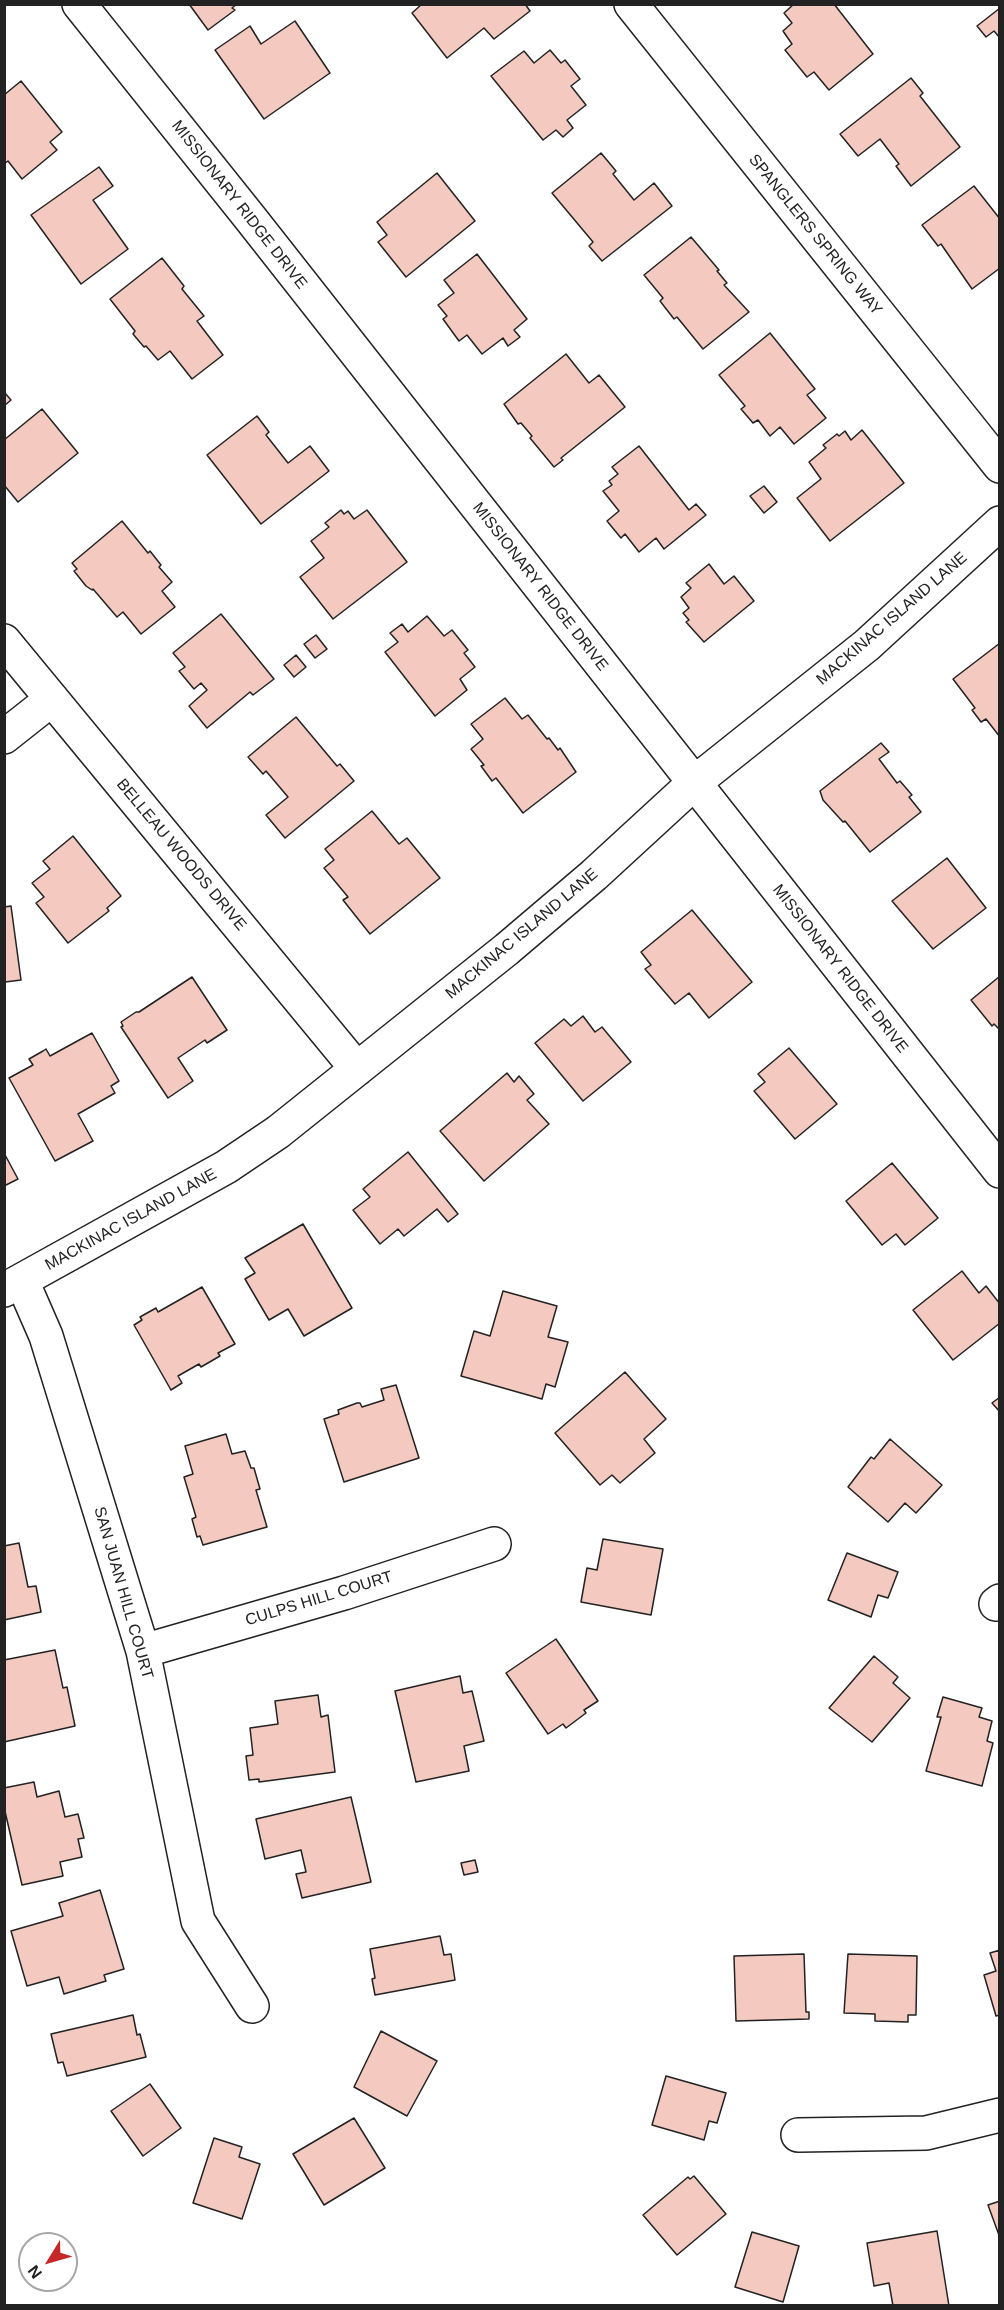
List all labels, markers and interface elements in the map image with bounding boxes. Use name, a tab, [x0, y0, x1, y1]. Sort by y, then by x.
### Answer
street label: MISSIONARY RIDGE DRIVE	[167, 117, 311, 293]
street label: SPANGLERS SPRING WAY	[744, 151, 886, 319]
street label: MISSIONARY RIDGE DRIVE	[468, 499, 612, 675]
street label: MACKINAC ISLAND LANE	[813, 548, 971, 690]
street label: BELLEAU WOODS DRIVE	[112, 775, 250, 935]
street label: MACKINAC ISLAND LANE	[442, 865, 602, 1003]
street label: MISSIONARY RIDGE DRIVE	[768, 881, 912, 1057]
street label: MACKINAC ISLAND LANE	[42, 1165, 220, 1275]
street label: SAN JUAN HILL COURT	[89, 1505, 157, 1681]
street label: CULPS HILL COURT	[243, 1568, 395, 1630]
north arrow	[18, 2232, 78, 2292]
text: N	[25, 2262, 45, 2282]

